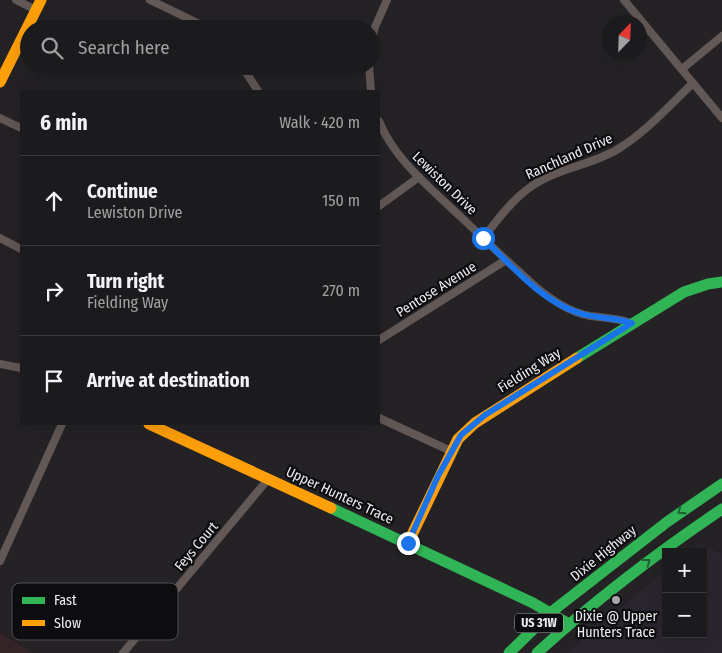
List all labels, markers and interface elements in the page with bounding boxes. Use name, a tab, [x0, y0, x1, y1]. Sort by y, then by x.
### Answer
north arrow	[602, 15, 647, 60]
search box	[20, 20, 380, 75]
icon: search	[38, 34, 66, 62]
text: Search here	[78, 36, 170, 59]
text: 6 min	[40, 110, 88, 136]
text: Walk · 420 m	[279, 113, 360, 132]
street label: Ranchland Drive	[523, 130, 615, 183]
street label: Lewiston Drive	[409, 148, 481, 219]
text: Continue	[87, 180, 158, 203]
icon: ahead	[40, 187, 68, 215]
text: 150 m	[322, 191, 360, 210]
text: Lewiston Drive	[87, 203, 182, 222]
route start	[472, 227, 495, 250]
street label: Pentose Avenue	[393, 258, 480, 321]
text: Turn right	[87, 270, 164, 293]
icon: right	[40, 277, 68, 305]
text: 270 m	[322, 281, 360, 300]
text: Fielding Way	[87, 293, 168, 312]
street label: Fielding Way	[495, 344, 565, 396]
icon: arrive	[40, 367, 68, 395]
text: Arrive at destination	[87, 369, 250, 392]
street label: Upper Hunters Trace	[283, 463, 396, 528]
one-way arrow	[678, 505, 687, 514]
street label: Feys Court	[171, 518, 222, 574]
street label: Dixie Highway	[567, 521, 640, 585]
route end	[397, 532, 420, 555]
map controls	[662, 548, 707, 638]
button: +	[662, 548, 707, 593]
one-way arrow	[641, 560, 650, 568]
legend	[12, 583, 178, 640]
text: Fast	[54, 592, 77, 609]
button: −	[662, 593, 707, 638]
marker: Dixie @ Upper Hunters Trace	[610, 594, 622, 606]
place label: Dixie @ Upper Hunters Trace	[575, 608, 657, 641]
road number: US 31W	[515, 614, 563, 632]
text: Slow	[54, 615, 81, 632]

